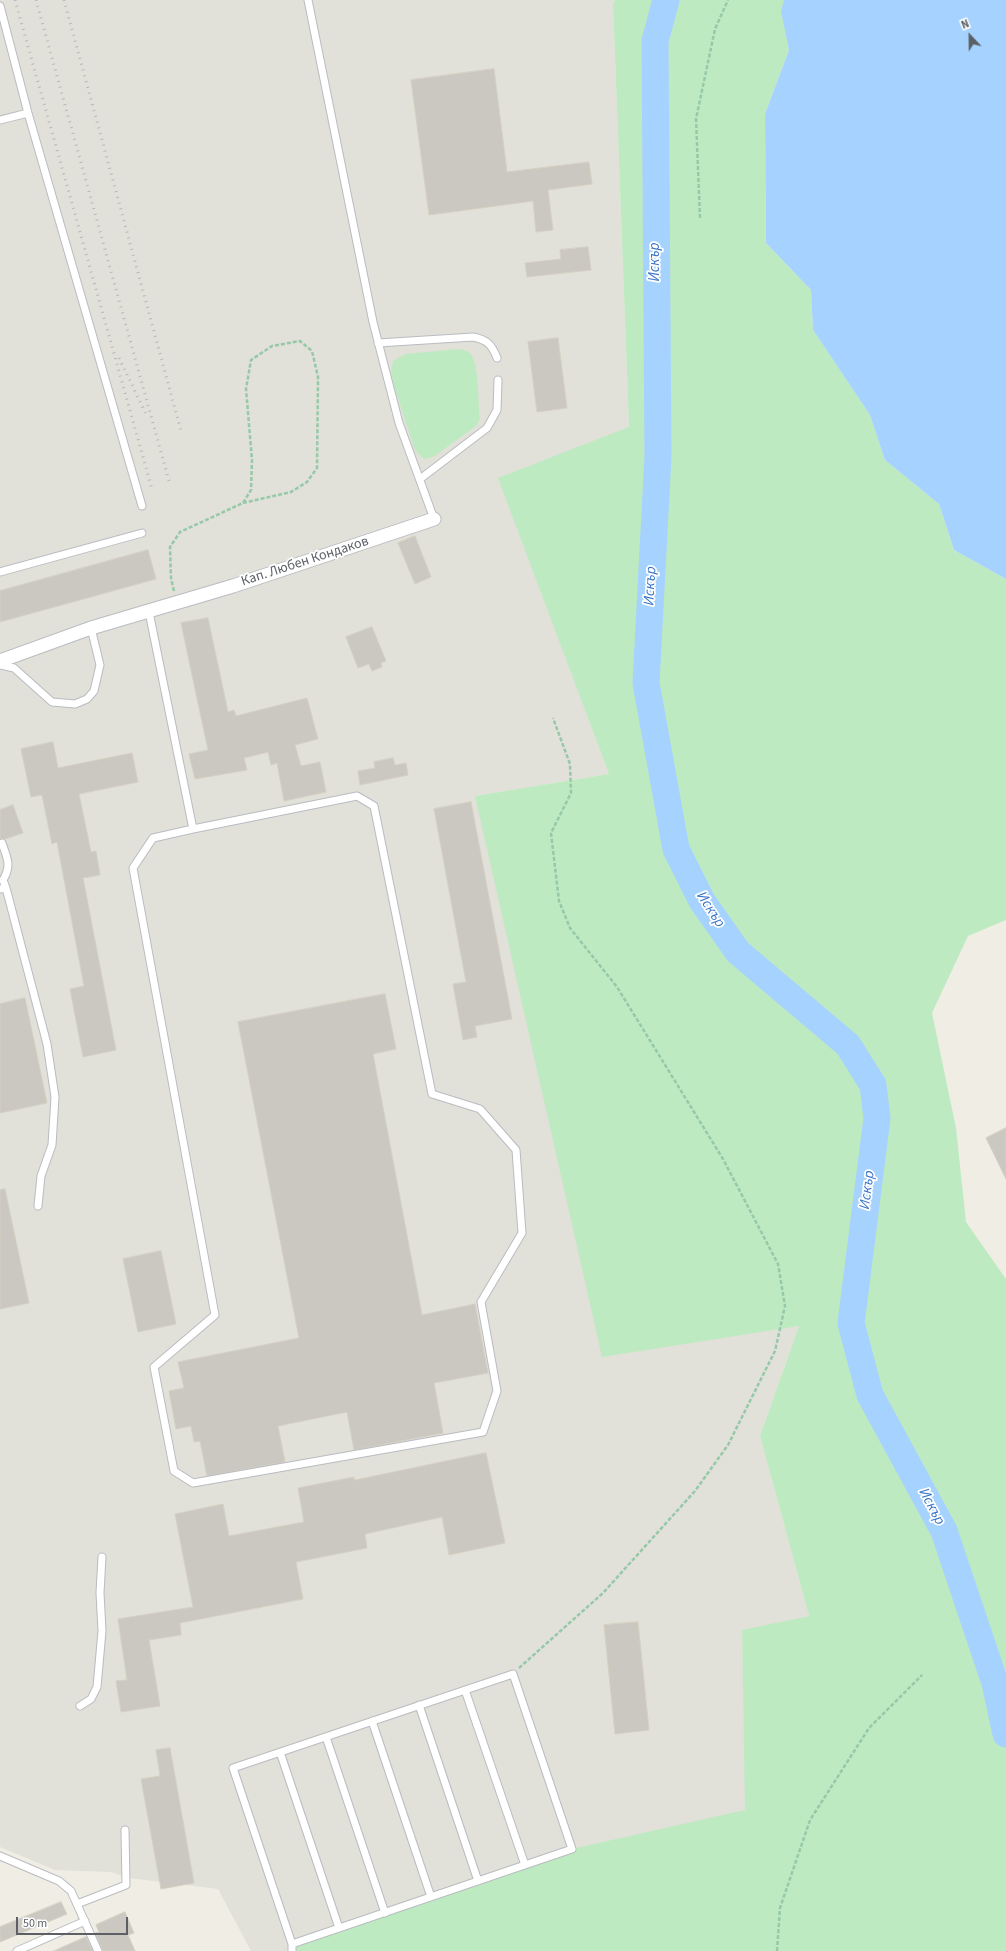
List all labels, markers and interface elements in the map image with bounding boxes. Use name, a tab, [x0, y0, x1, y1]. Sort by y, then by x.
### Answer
north arrow	[950, 16, 990, 56]
text: N	[959, 16, 972, 33]
water label: Искър	[647, 242, 665, 282]
street label: Кап. Любен Кондаков	[239, 533, 371, 591]
water label: Искър	[641, 566, 661, 606]
water label: Искър	[692, 889, 728, 931]
water label: Искър	[857, 1169, 879, 1211]
water label: Искър	[914, 1485, 948, 1529]
scale bar	[18, 1909, 130, 1935]
text: 50 m	[23, 1915, 47, 1932]

